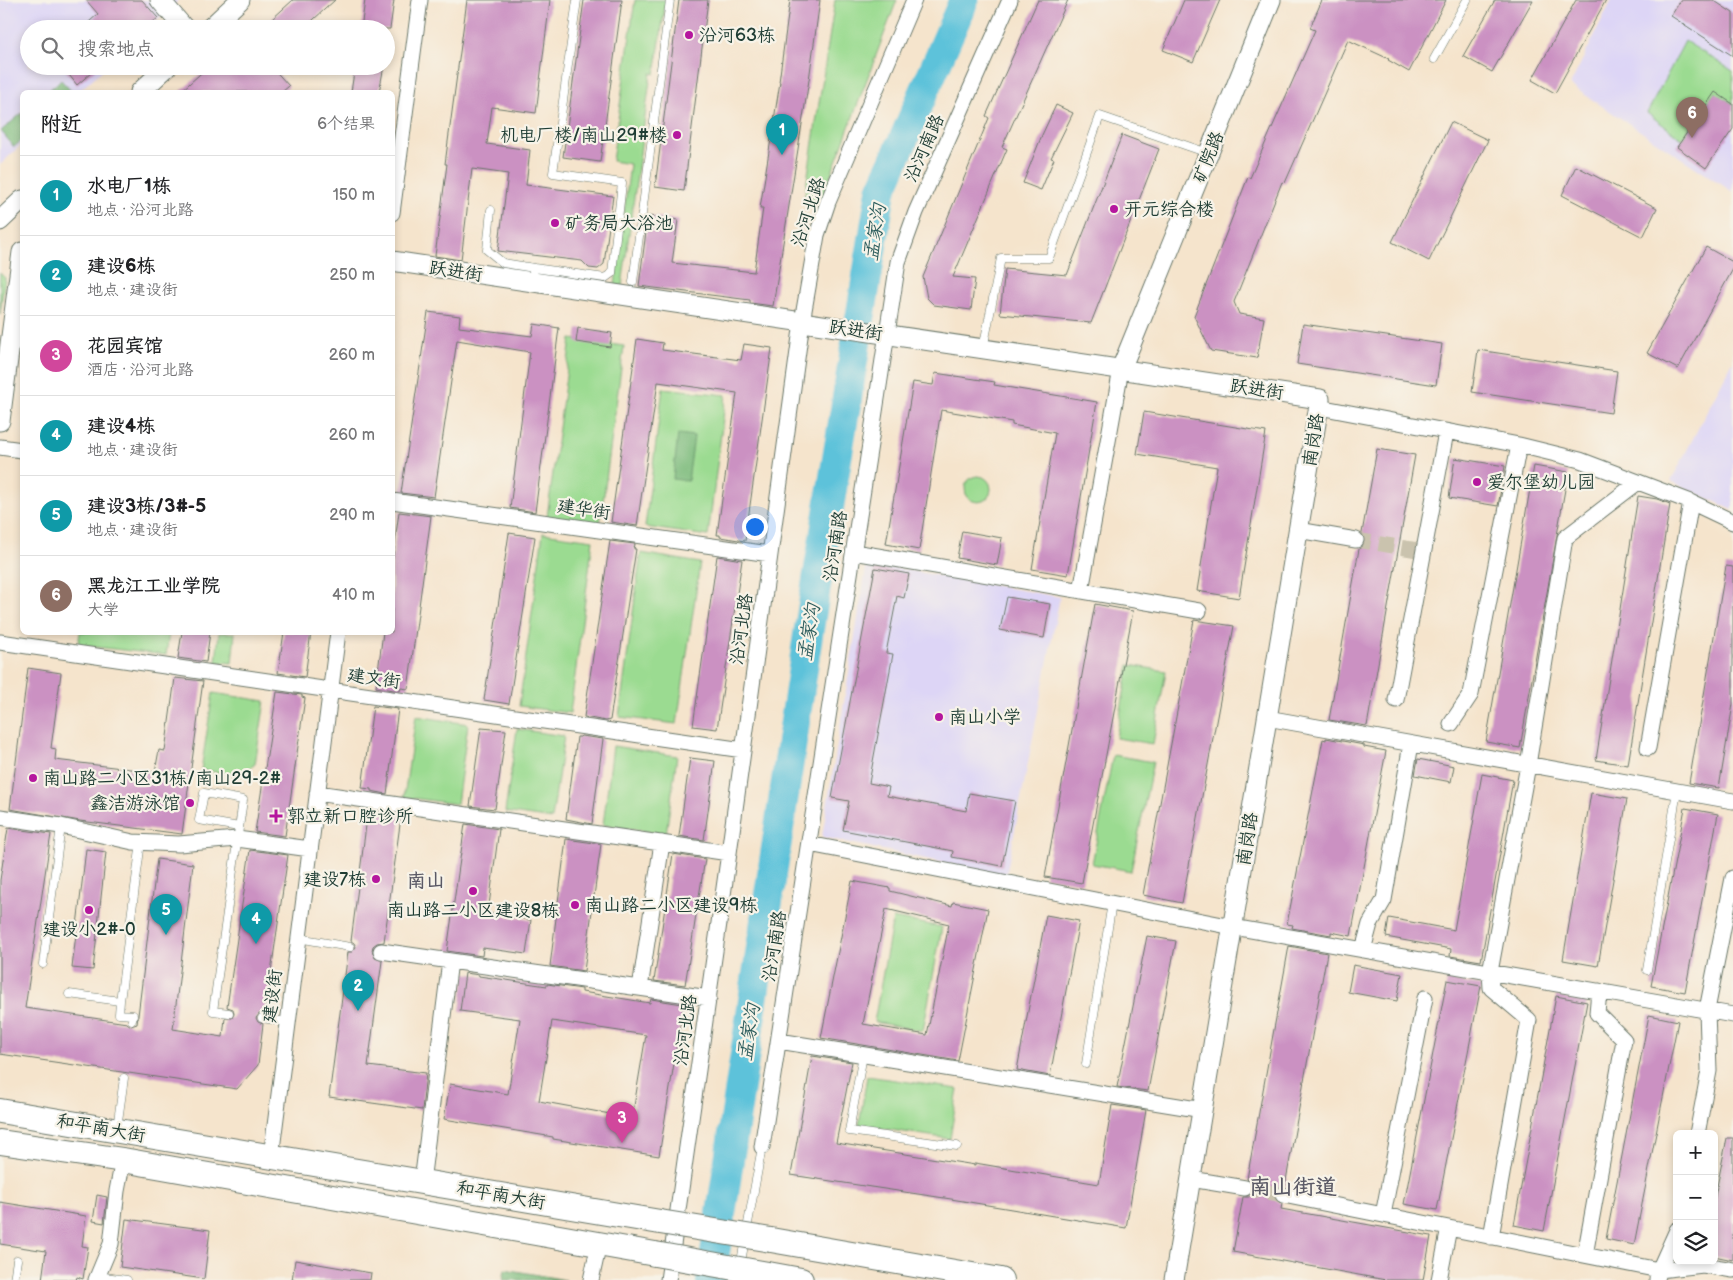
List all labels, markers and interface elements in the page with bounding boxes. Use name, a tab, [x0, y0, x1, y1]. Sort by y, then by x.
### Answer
search box	[20, 20, 395, 75]
place label: 沿河63栋	[699, 25, 775, 46]
marker: 沿河63栋	[683, 29, 695, 41]
icon: search	[38, 34, 66, 62]
text: 搜索地点	[78, 38, 154, 61]
pin: 6	[1676, 97, 1708, 138]
street label: 沿河南路	[900, 111, 949, 185]
text: 附近	[40, 112, 82, 137]
pin: 1	[766, 114, 798, 155]
text: 6个结果	[317, 115, 375, 134]
place label: 机电厂楼/南山29#楼	[500, 125, 667, 146]
street label: 矿院路	[1189, 128, 1228, 186]
marker: 机电厂楼/南山29#楼	[671, 129, 683, 141]
text: 水电厂1栋	[87, 175, 171, 198]
street label: 沿河北路	[787, 175, 830, 250]
text: 1	[53, 186, 59, 205]
text: 150 m	[333, 186, 375, 205]
place label: 开元综合楼	[1124, 199, 1214, 220]
water label: 孟家沟	[860, 200, 892, 262]
text: 地点 · 沿河北路	[87, 201, 193, 220]
marker: 开元综合楼	[1108, 203, 1120, 215]
place label: 矿务局大浴池	[565, 213, 673, 234]
marker: 矿务局大浴池	[549, 217, 561, 229]
text: 建设6栋	[87, 255, 156, 278]
street label: 跃进街	[428, 257, 484, 286]
text: 2	[51, 266, 61, 285]
text: 250 m	[329, 266, 375, 285]
text: 地点 · 建设街	[87, 281, 177, 300]
street label: 跃进街	[828, 316, 884, 345]
text: 花园宾馆	[87, 335, 163, 358]
text: 3	[51, 346, 61, 365]
text: 260 m	[329, 346, 375, 365]
text: 酒店 · 沿河北路	[87, 361, 193, 380]
street label: 跃进街	[1229, 375, 1285, 404]
street label: 南岗路	[1299, 412, 1328, 468]
text: 建设4栋	[87, 415, 155, 438]
text: 4	[51, 426, 61, 445]
text: 260 m	[329, 426, 375, 445]
text: 地点 · 建设街	[87, 441, 177, 460]
place label: 爱尔堡幼儿园	[1487, 472, 1595, 493]
marker: 爱尔堡幼儿园	[1471, 476, 1483, 488]
text: 建设3栋/3#-5	[87, 495, 206, 518]
street label: 建华街	[556, 495, 612, 524]
text: 5	[51, 506, 61, 525]
text: 290 m	[329, 506, 375, 525]
street label: 沿河南路	[819, 509, 851, 583]
your location	[742, 514, 768, 540]
text: 地点 · 建设街	[87, 521, 177, 540]
text: 黑龙江工业学院	[87, 575, 220, 598]
text: 6	[51, 586, 61, 605]
text: 410 m	[332, 586, 375, 605]
street label: 沿河北路	[726, 592, 757, 666]
water label: 孟家沟	[794, 600, 826, 662]
text: 大学	[87, 601, 119, 620]
street label: 建文街	[346, 664, 402, 693]
place label: 南山小学	[949, 707, 1021, 728]
marker: 南山小学	[933, 711, 945, 723]
place label: 南山路二小区31栋/南山29-2#	[43, 768, 281, 789]
marker: 南山路二小区31栋/南山29-2#	[27, 772, 39, 784]
place label: 鑫洁游泳馆	[90, 793, 180, 814]
marker: 鑫洁游泳馆	[184, 797, 196, 809]
place label: 郭立新口腔诊所	[287, 806, 413, 827]
marker: 郭立新口腔诊所	[269, 809, 283, 823]
street label: 南岗路	[1233, 811, 1262, 867]
place label: 建设7栋	[303, 869, 366, 890]
district label: 南山	[407, 870, 445, 893]
marker: 建设7栋	[370, 873, 382, 885]
marker: 南山路二小区建设8栋	[467, 885, 479, 897]
pin: 5	[150, 894, 182, 935]
place label: 南山路二小区建设9栋	[585, 895, 757, 916]
marker: 南山路二小区建设9栋	[569, 899, 581, 911]
place label: 南山路二小区建设8栋	[387, 900, 559, 921]
pin: 4	[240, 903, 272, 944]
marker: 建设小2#-0	[83, 904, 95, 916]
street label: 沿河南路	[758, 909, 790, 983]
place label: 建设小2#-0	[42, 919, 136, 940]
street label: 建设街	[259, 968, 286, 1024]
pin: 2	[342, 970, 374, 1011]
street label: 沿河北路	[670, 993, 701, 1067]
water label: 孟家沟	[734, 1000, 766, 1062]
pin: 3	[606, 1102, 638, 1143]
street label: 和平南大街	[55, 1110, 147, 1147]
map controls	[1673, 1130, 1718, 1265]
button: +	[1673, 1130, 1718, 1175]
district label: 南山街道	[1249, 1174, 1337, 1201]
button: −	[1673, 1175, 1718, 1220]
street label: 和平南大街	[455, 1177, 547, 1214]
button: layers	[1673, 1220, 1718, 1265]

